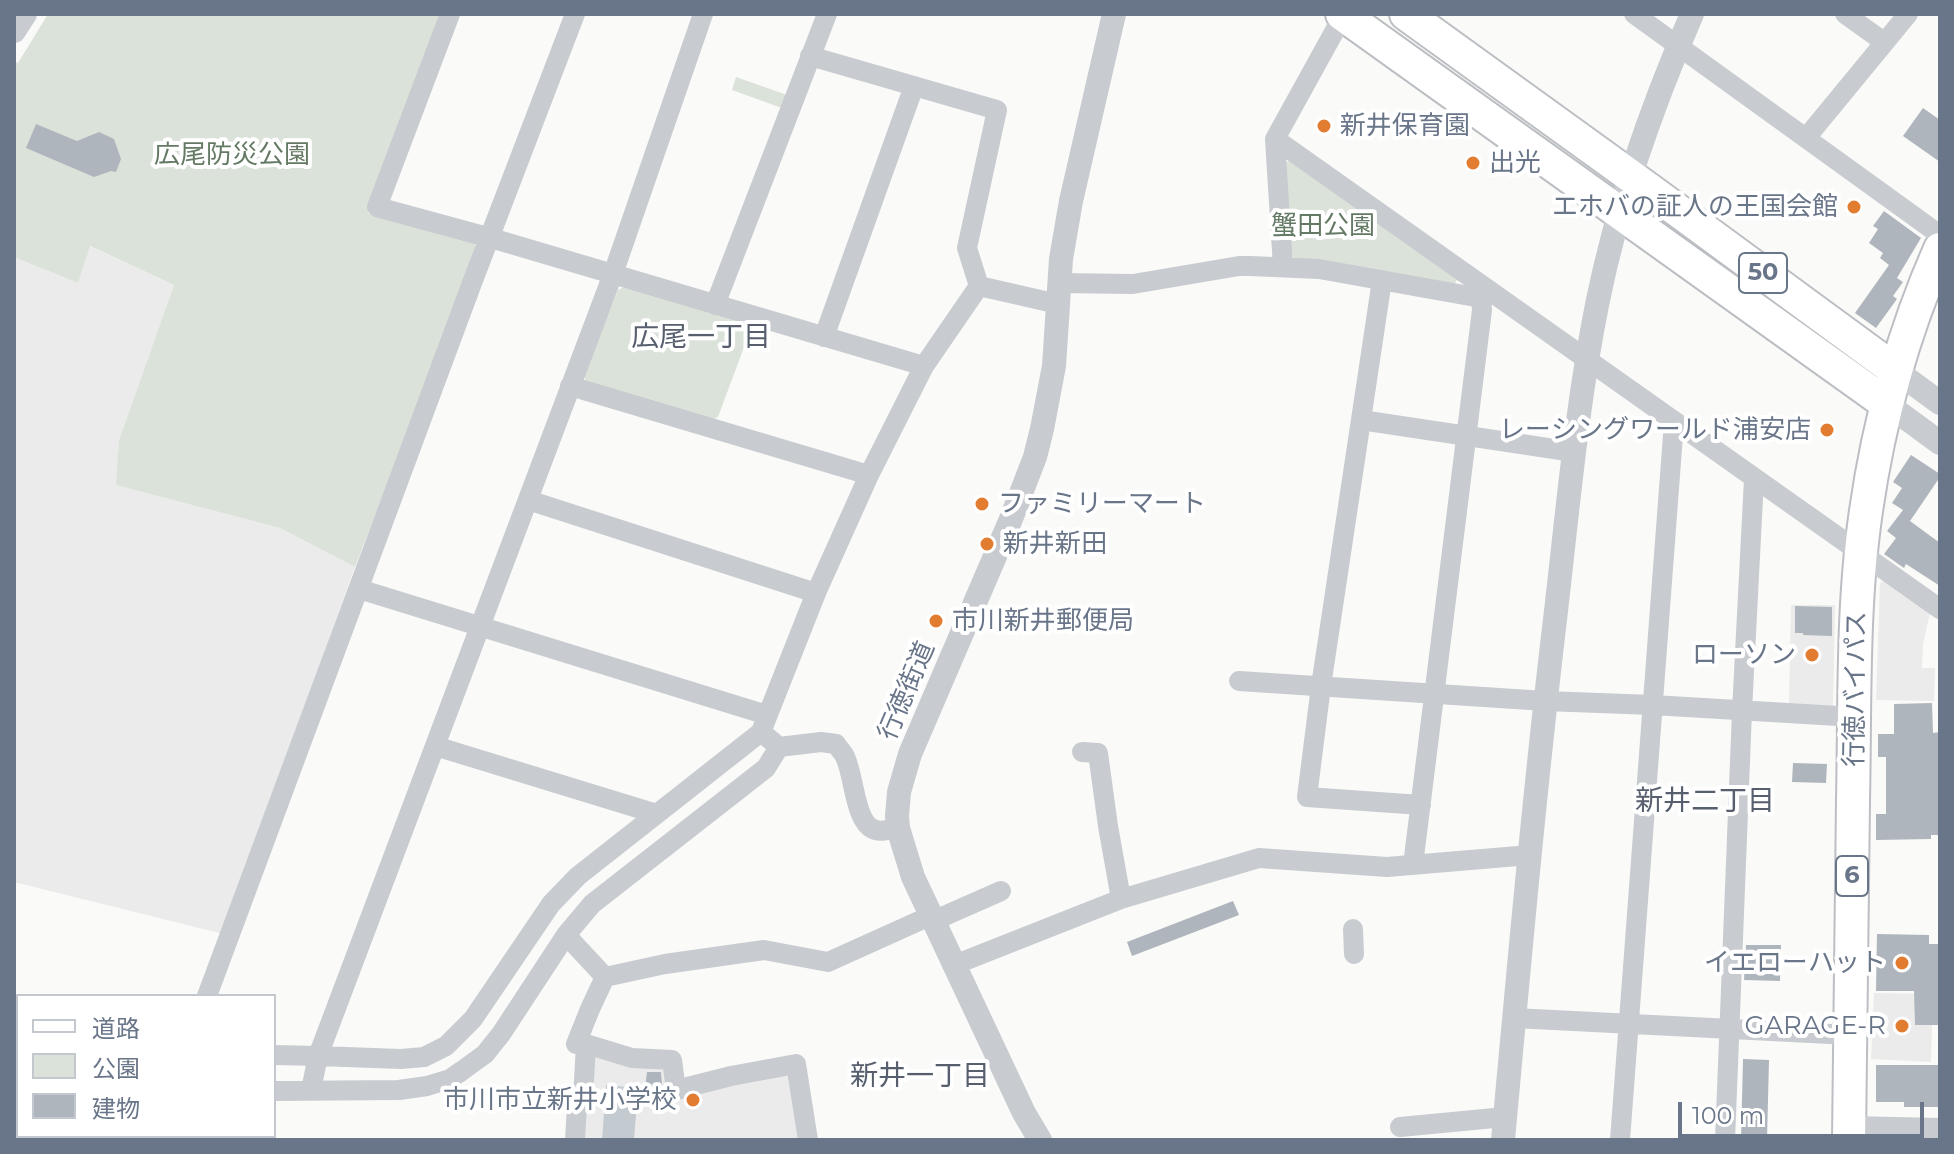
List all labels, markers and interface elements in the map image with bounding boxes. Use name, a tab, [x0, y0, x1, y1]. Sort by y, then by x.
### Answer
place label: 新井保育園	[1340, 110, 1470, 142]
marker: 新井保育園	[1315, 117, 1333, 135]
park label: 広尾防災公園	[154, 139, 310, 171]
place label: 出光	[1489, 147, 1541, 179]
marker: 出光	[1464, 154, 1482, 172]
place label: エホバの証人の王国会館	[1552, 191, 1838, 223]
marker: エホバの証人の王国会館	[1845, 198, 1863, 216]
park label: 蟹田公園	[1271, 210, 1375, 242]
road number: 50	[1739, 253, 1787, 293]
district label: 広尾一丁目	[631, 321, 771, 355]
place label: レーシングワールド浦安店	[1499, 414, 1811, 446]
marker: レーシングワールド浦安店	[1818, 421, 1836, 439]
place label: ファミリーマート	[998, 488, 1206, 520]
marker: ファミリーマート	[973, 495, 991, 513]
place label: 新井新田	[1003, 528, 1107, 560]
marker: 新井新田	[978, 535, 996, 553]
place label: 市川新井郵便局	[952, 605, 1134, 637]
street label: 行徳バイパス	[1839, 611, 1873, 767]
marker: 市川新井郵便局	[927, 612, 945, 630]
street label: 行徳街道	[872, 637, 942, 745]
place label: ローソン	[1692, 639, 1796, 671]
marker: ローソン	[1803, 646, 1821, 664]
district label: 新井二丁目	[1635, 785, 1775, 819]
road number: 6	[1836, 856, 1868, 896]
place label: イエローハット	[1704, 947, 1886, 979]
marker: イエローハット	[1893, 954, 1911, 972]
legend	[16, 994, 276, 1138]
place label: GARAGE-R	[1744, 1010, 1886, 1042]
text: 道路	[92, 1014, 140, 1043]
marker: GARAGE-R	[1893, 1017, 1911, 1035]
text: 公園	[92, 1054, 140, 1083]
district label: 新井一丁目	[850, 1060, 990, 1094]
place label: 市川市立新井小学校	[443, 1084, 677, 1116]
scale bar	[1682, 1086, 1928, 1136]
marker: 市川市立新井小学校	[684, 1091, 702, 1109]
text: 建物	[92, 1094, 140, 1123]
text: 100 m	[1692, 1101, 1764, 1130]

